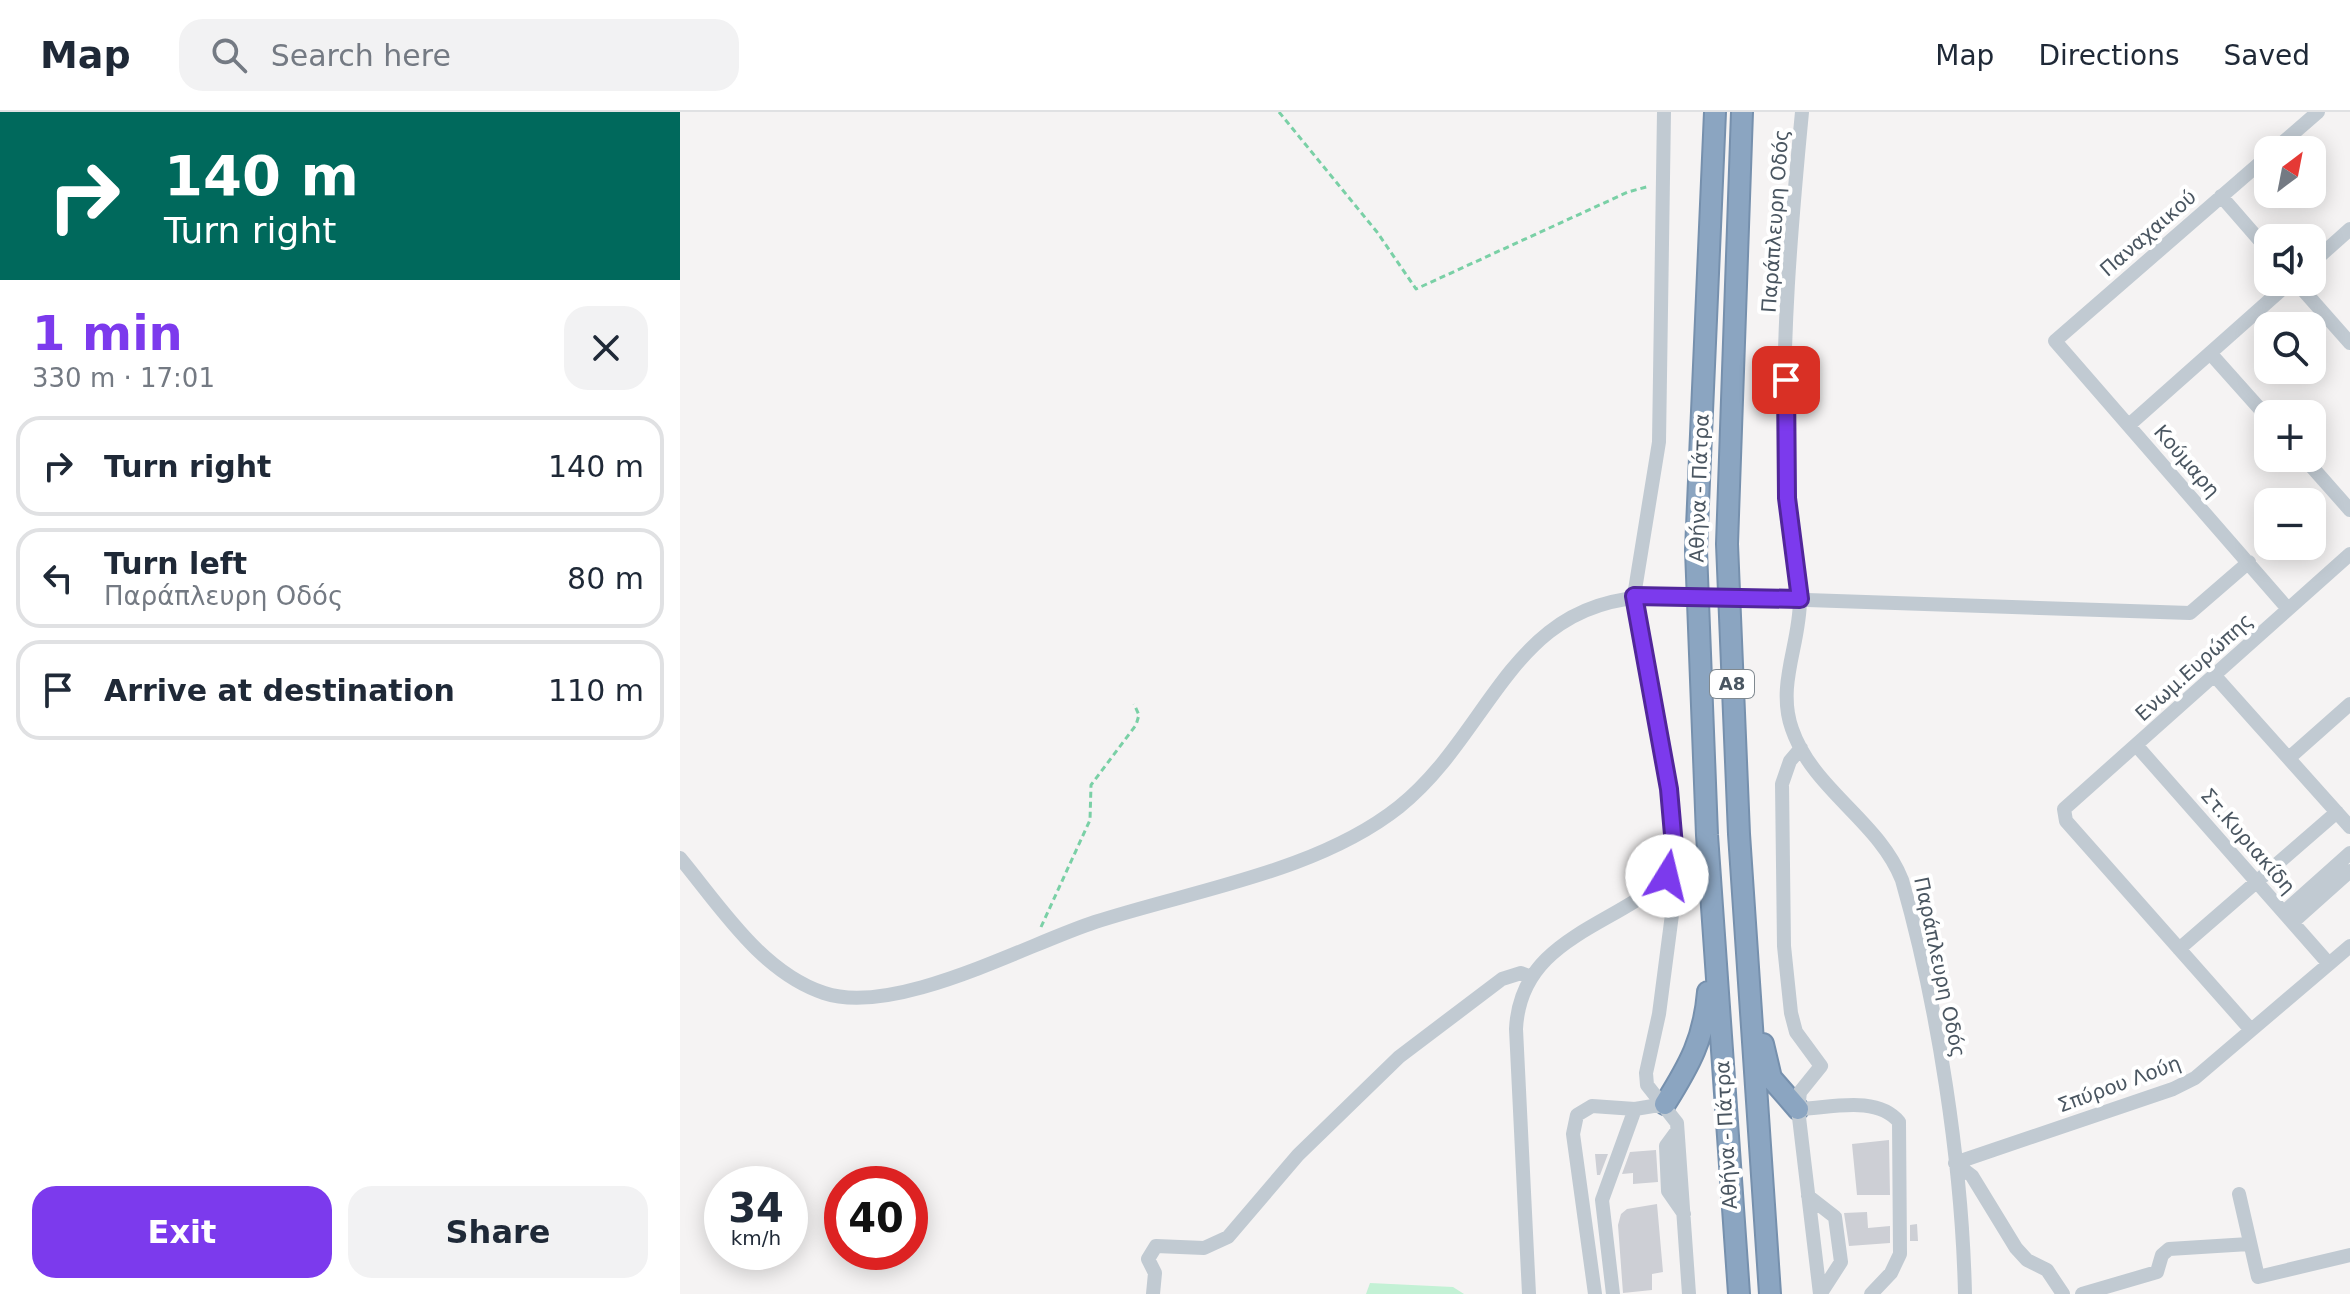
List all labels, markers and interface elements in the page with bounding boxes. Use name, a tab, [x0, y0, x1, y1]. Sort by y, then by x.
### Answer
search box	[179, 19, 739, 91]
text: Map	[40, 33, 131, 77]
icon: search	[207, 33, 251, 77]
text: Search here	[271, 38, 451, 73]
text: Map	[1935, 39, 1994, 72]
text: Directions	[2038, 39, 2179, 72]
text: Saved	[2223, 39, 2310, 72]
street label: Παράπλευρη Οδός	[1757, 128, 1793, 314]
north arrow	[2254, 136, 2326, 208]
map controls	[2254, 136, 2326, 560]
text: 140 m	[164, 143, 359, 208]
icon: right	[32, 144, 136, 248]
street label: Παναχαικού	[2095, 185, 2201, 281]
text: Turn right	[164, 210, 336, 251]
button: sound	[2254, 224, 2326, 296]
text: 1 min	[32, 305, 183, 361]
button: close	[564, 306, 648, 390]
button: search	[2254, 312, 2326, 384]
pin	[1752, 346, 1820, 414]
icon: arrive	[1764, 358, 1808, 402]
text: 330 m · 17:01	[32, 363, 215, 393]
button: +	[2254, 400, 2326, 472]
street label: Αθήνα - Πάτρα	[1684, 413, 1714, 563]
street label: Κούμαρη	[2149, 420, 2225, 502]
icon: right	[36, 444, 80, 488]
text: Turn right	[104, 449, 271, 484]
text: 140 m	[548, 449, 644, 484]
button: −	[2254, 488, 2326, 560]
text: Turn left	[104, 546, 247, 581]
icon: left	[36, 556, 80, 600]
text: 80 m	[567, 561, 644, 596]
text: Παράπλευρη Οδός	[104, 581, 343, 611]
street label: Ενωμ.Ευρώπης	[2130, 608, 2258, 726]
icon: arrive	[36, 668, 80, 712]
road number: Α8	[1710, 670, 1754, 698]
text: Arrive at destination	[104, 673, 455, 708]
text: 110 m	[548, 673, 644, 708]
street label: Στ.Κυριακίδη	[2196, 783, 2300, 899]
position arrow	[1625, 834, 1709, 918]
street label: Παράπλευρη Οδός	[1909, 874, 1971, 1060]
street label: Σπύρου Λούη	[2054, 1051, 2184, 1117]
street label: Αθήνα - Πάτρα	[1710, 1060, 1742, 1210]
speed limit sign: 40	[824, 1166, 928, 1270]
text: 34	[728, 1185, 784, 1231]
button: Exit	[32, 1186, 332, 1278]
button: Share	[348, 1186, 648, 1278]
text: km/h	[731, 1226, 781, 1250]

